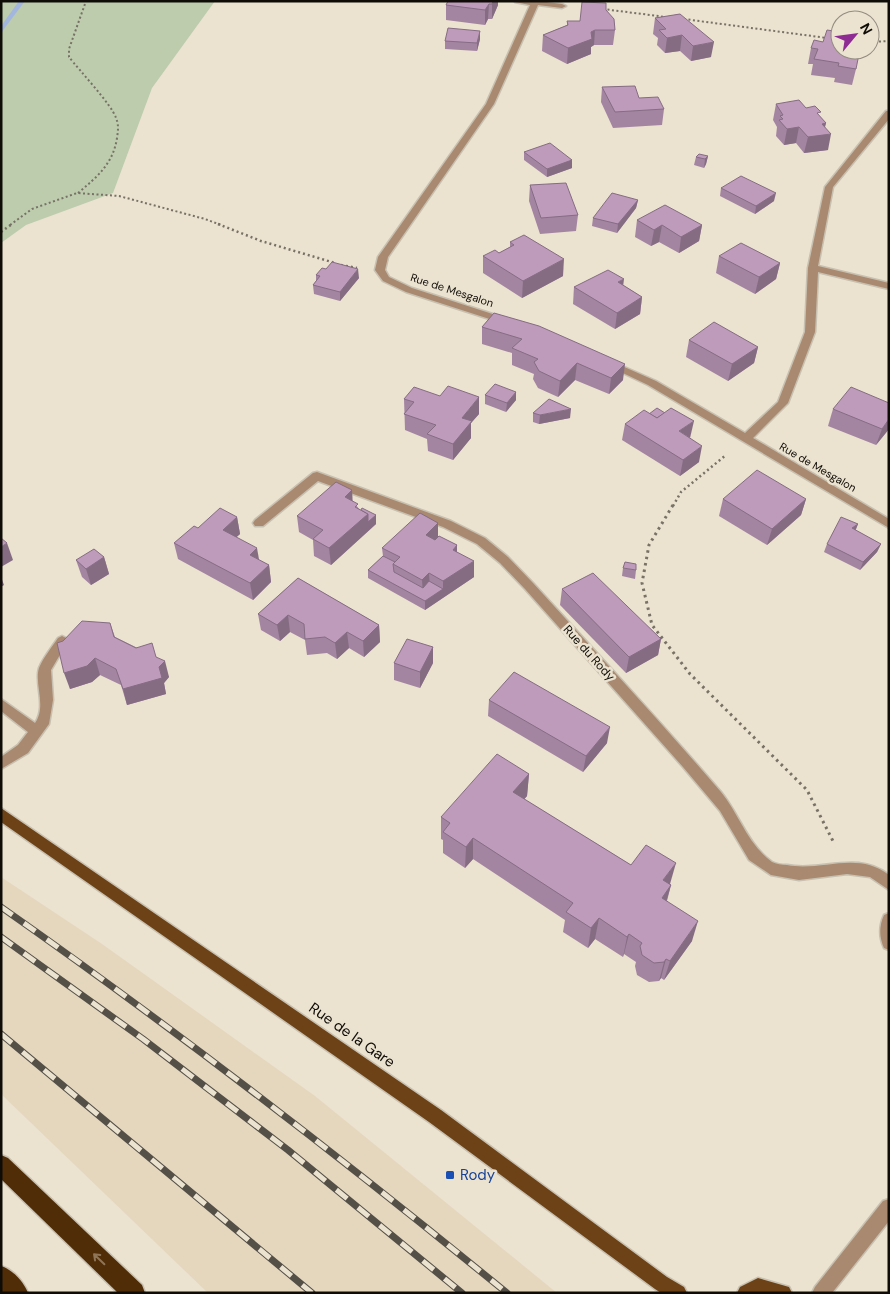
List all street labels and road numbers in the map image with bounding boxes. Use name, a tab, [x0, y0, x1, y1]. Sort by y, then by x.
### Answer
street label: Rue de Mesgalon	[409, 270, 495, 310]
street label: Rue de Mesgalon	[777, 439, 859, 495]
street label: Rue du Rody	[560, 622, 618, 684]
street label: Rue de la Gare	[305, 998, 399, 1072]

